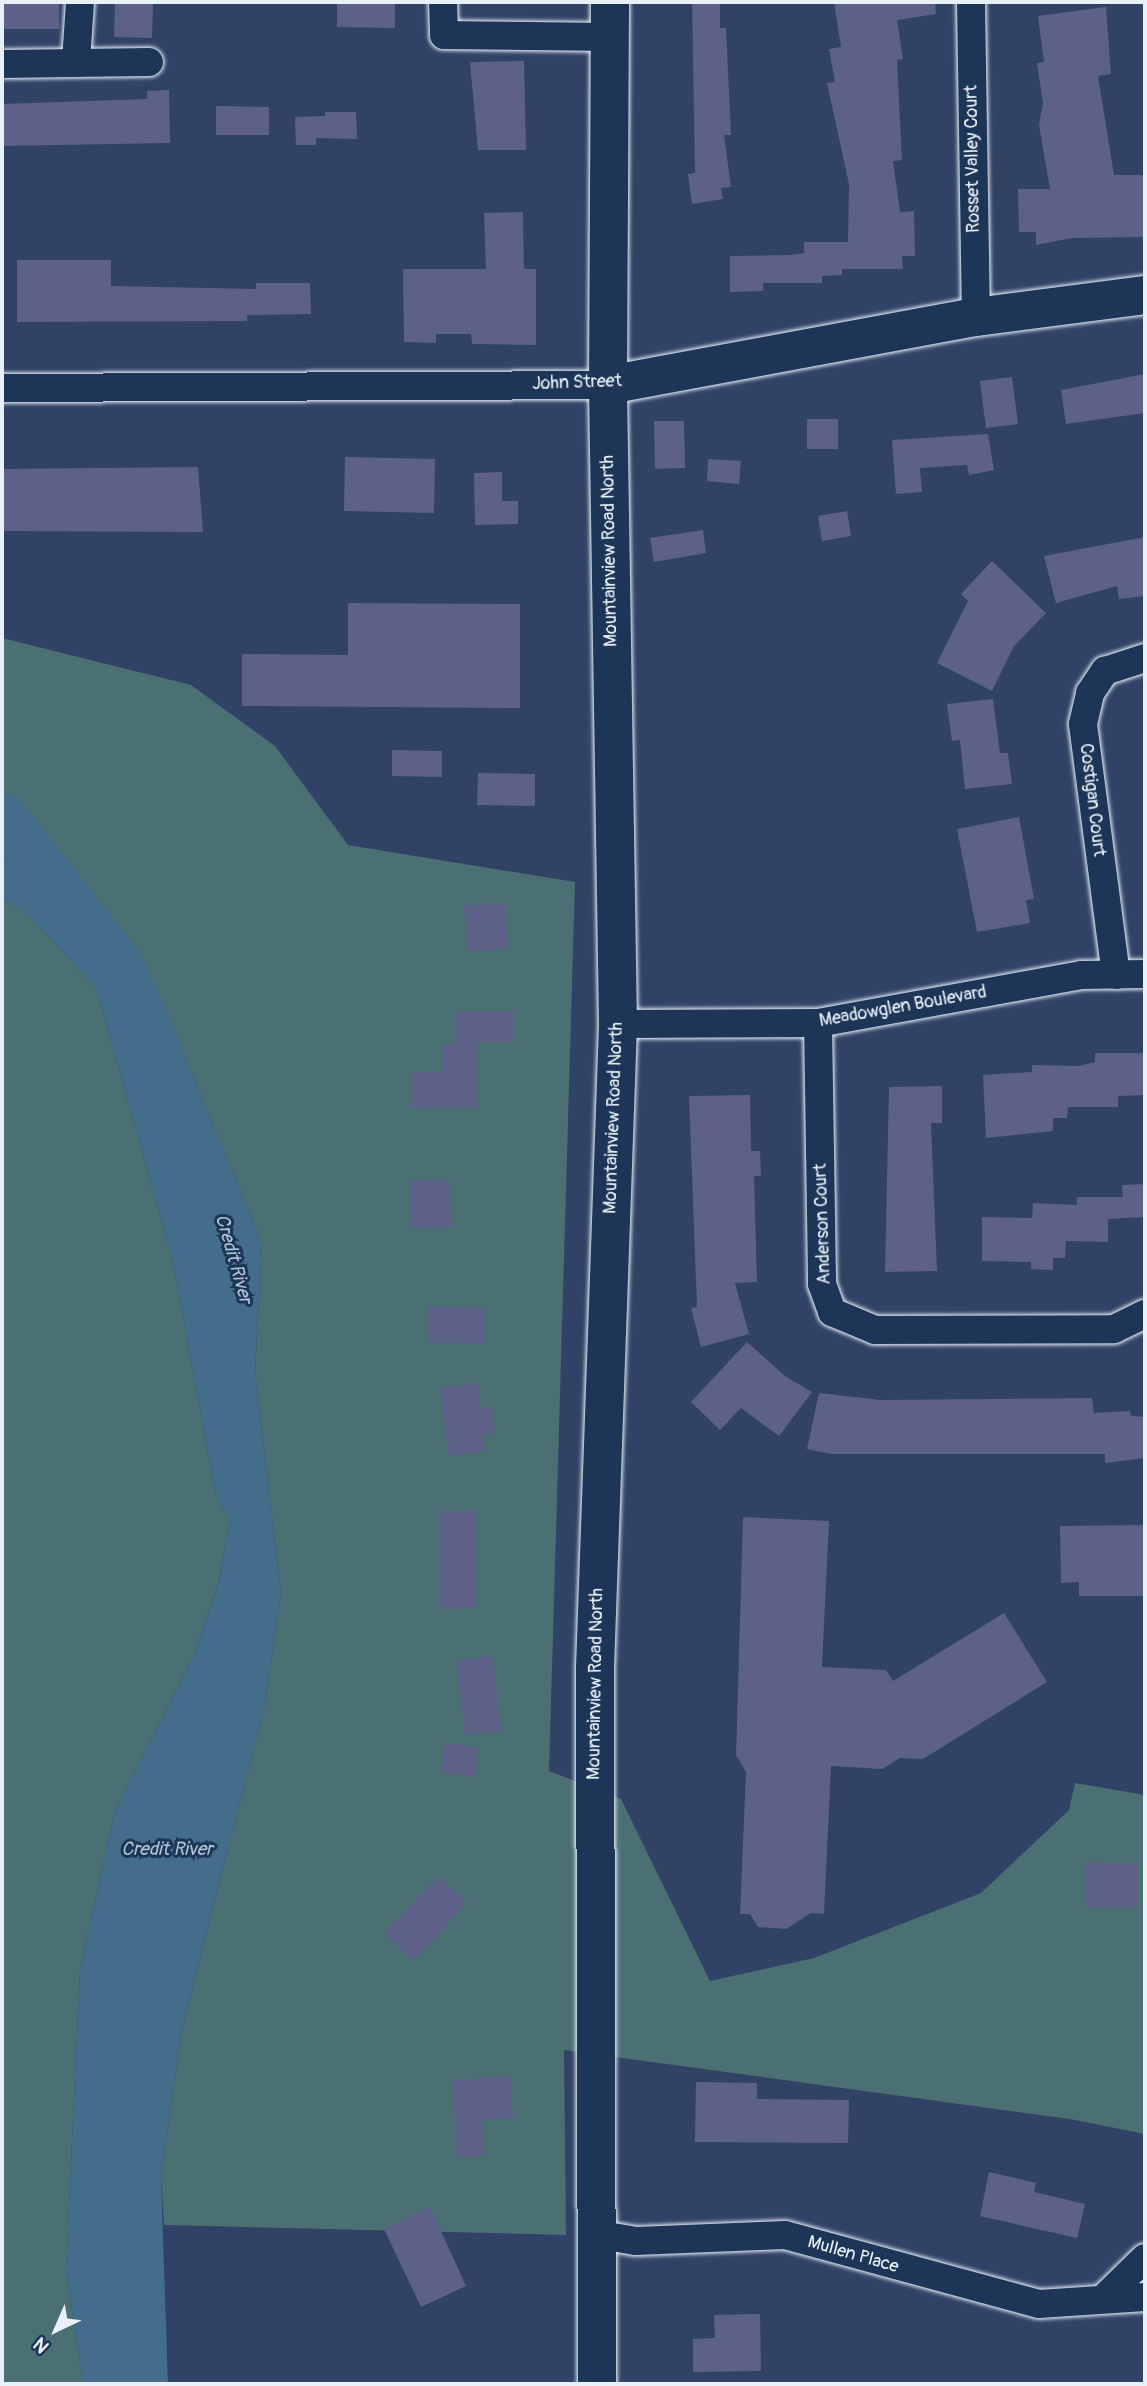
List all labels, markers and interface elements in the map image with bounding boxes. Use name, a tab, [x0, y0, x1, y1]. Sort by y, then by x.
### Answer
street label: Rosset Valley Court	[961, 85, 985, 233]
street label: John Street	[532, 371, 622, 395]
street label: Mountainview Road North	[598, 455, 622, 647]
street label: Costigan Court	[1074, 742, 1110, 858]
street label: Meadowglen Boulevard	[818, 982, 988, 1032]
street label: Mountainview Road North	[600, 1022, 628, 1214]
street label: Anderson Court	[810, 1163, 836, 1285]
water label: Credit River	[209, 1212, 257, 1306]
street label: Mountainview Road North	[584, 1588, 608, 1780]
water label: Credit River	[121, 1839, 213, 1861]
street label: Mullen Place	[805, 2232, 901, 2278]
north arrow	[21, 2295, 91, 2365]
text: N	[28, 2332, 54, 2358]

